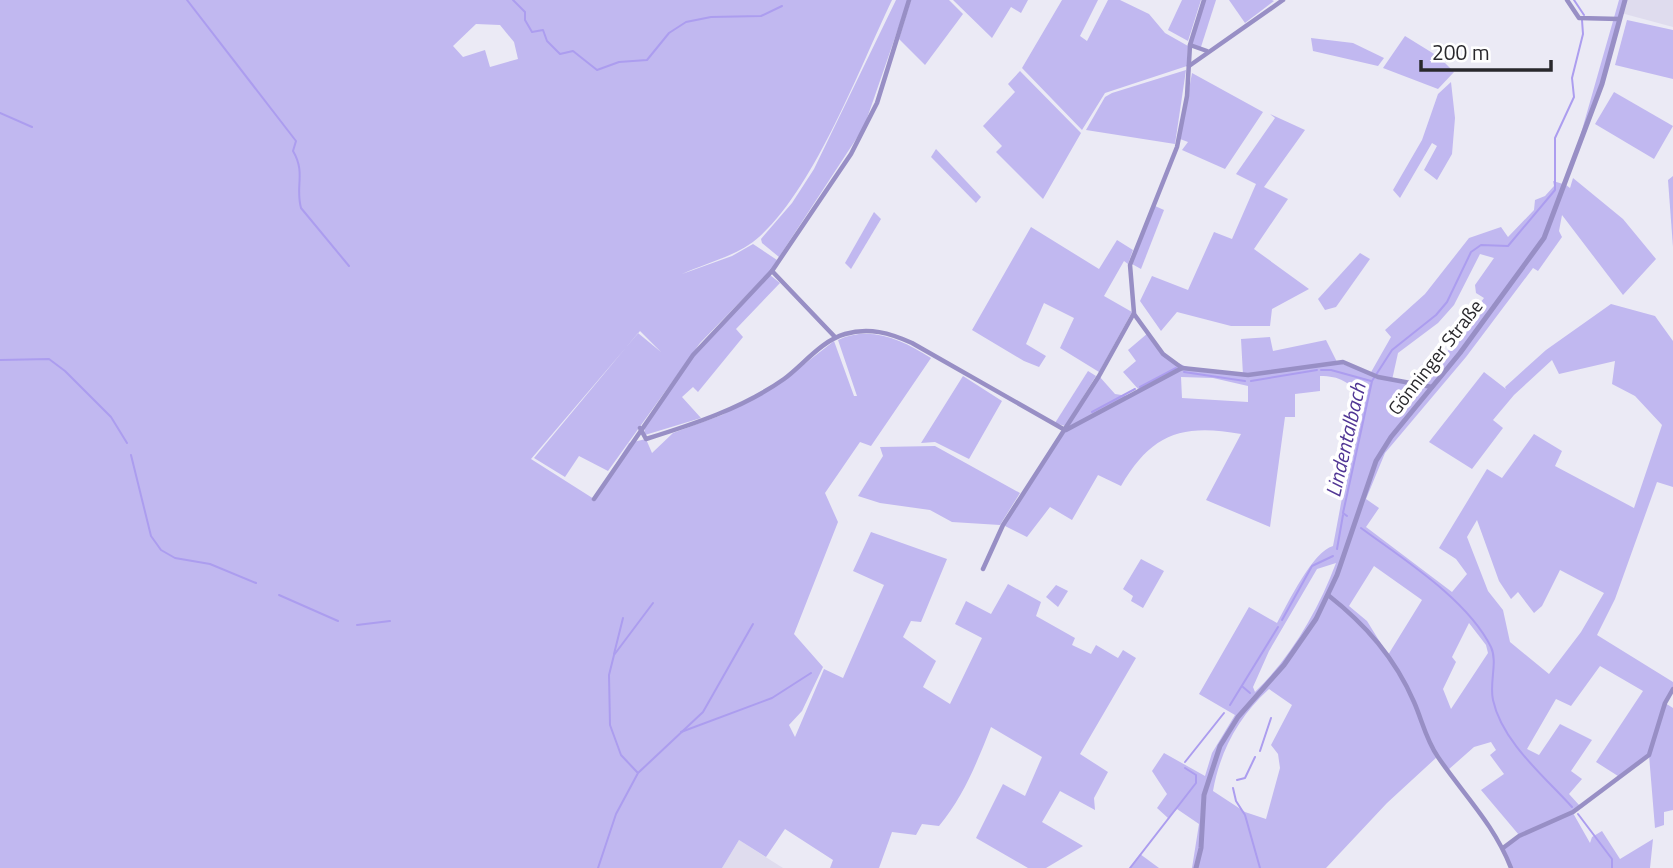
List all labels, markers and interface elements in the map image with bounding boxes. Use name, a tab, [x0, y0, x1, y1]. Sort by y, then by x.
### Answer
scale bar	[1421, 28, 1550, 72]
text: 200 m	[1432, 36, 1489, 68]
street label: Gönninger Straße	[1380, 293, 1489, 421]
water label: Lindentalbach	[1316, 379, 1374, 500]

